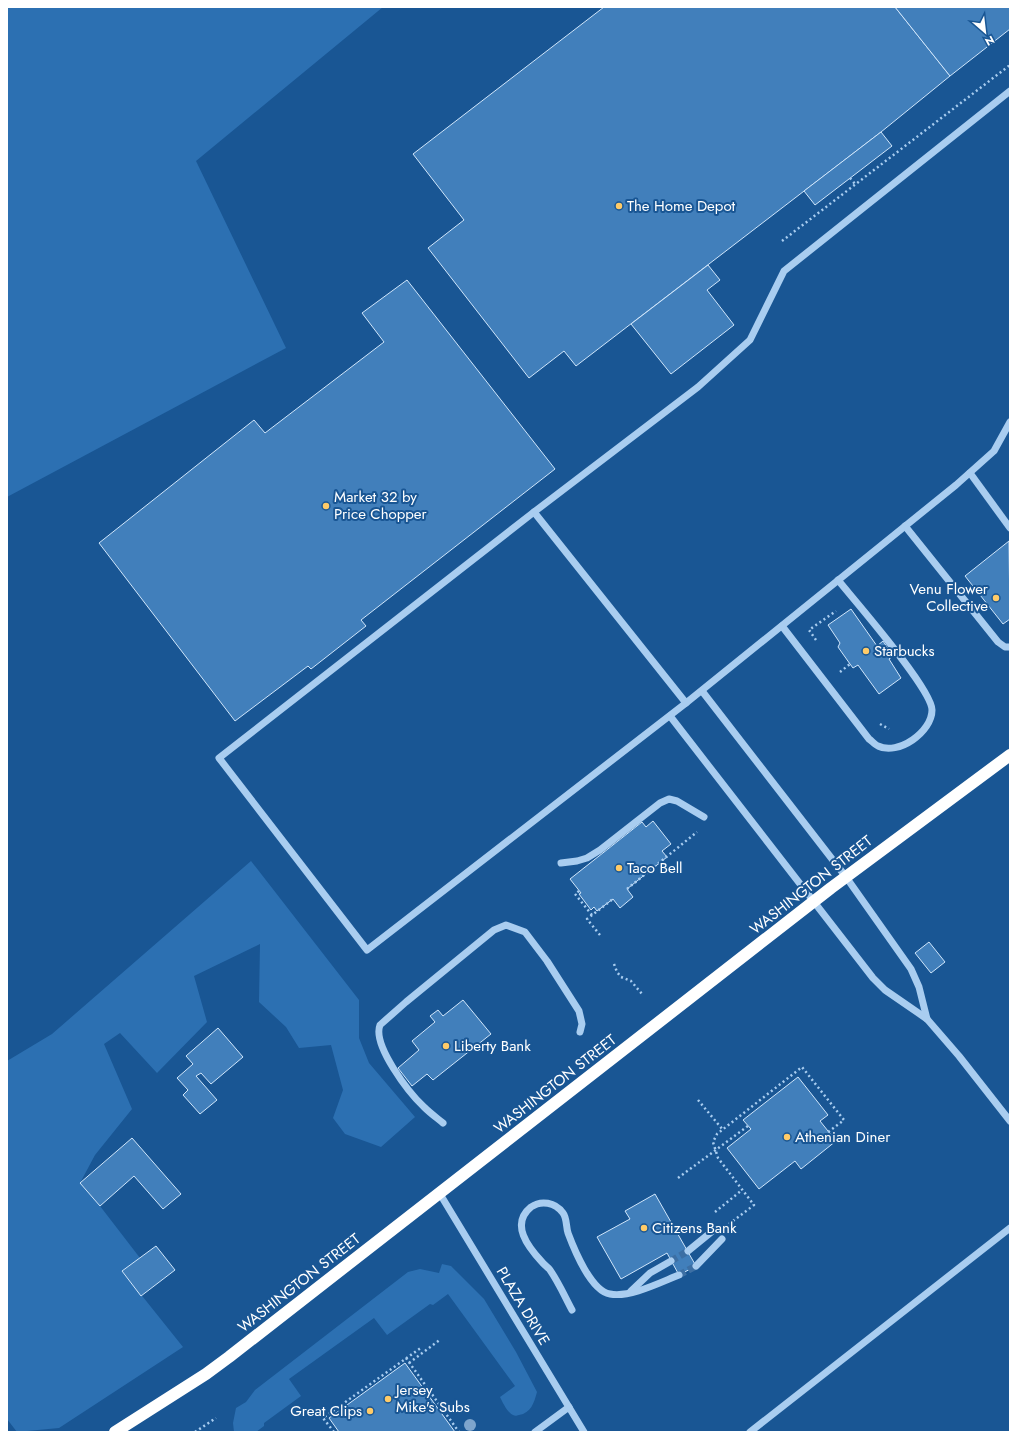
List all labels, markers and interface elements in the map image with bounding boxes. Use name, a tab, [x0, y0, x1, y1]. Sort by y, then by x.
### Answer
north arrow	[965, 12, 1005, 52]
text: N	[982, 32, 997, 50]
place label: The Home Depot	[627, 195, 736, 217]
marker: The Home Depot	[614, 201, 624, 211]
place label: Market 32 by Price Chopper	[334, 486, 428, 525]
marker: Market 32 by Price Chopper	[321, 501, 331, 511]
place label: Venu Flower Collective	[910, 578, 989, 617]
marker: Venu Flower Collective	[991, 593, 1001, 603]
place label: Starbucks	[874, 640, 934, 662]
marker: Starbucks	[861, 646, 871, 656]
street label: WASHINGTON STREET	[745, 830, 877, 940]
place label: Taco Bell	[627, 857, 683, 879]
marker: Taco Bell	[614, 863, 624, 873]
street label: WASHINGTON STREET	[489, 1029, 621, 1139]
place label: Liberty Bank	[454, 1035, 531, 1057]
marker: Liberty Bank	[441, 1041, 451, 1051]
place label: Athenian Diner	[795, 1126, 891, 1148]
marker: Athenian Diner	[782, 1132, 792, 1142]
place label: Citizens Bank	[652, 1217, 737, 1239]
marker: Citizens Bank	[639, 1223, 649, 1233]
street label: WASHINGTON STREET	[233, 1228, 365, 1338]
street label: PLAZA DRIVE	[491, 1262, 555, 1350]
place label: Jersey Mike's Subs	[394, 1379, 470, 1418]
marker: Jersey Mike's Subs	[383, 1394, 393, 1404]
place label: Great Clips	[290, 1400, 362, 1422]
marker: Great Clips	[365, 1406, 375, 1416]

